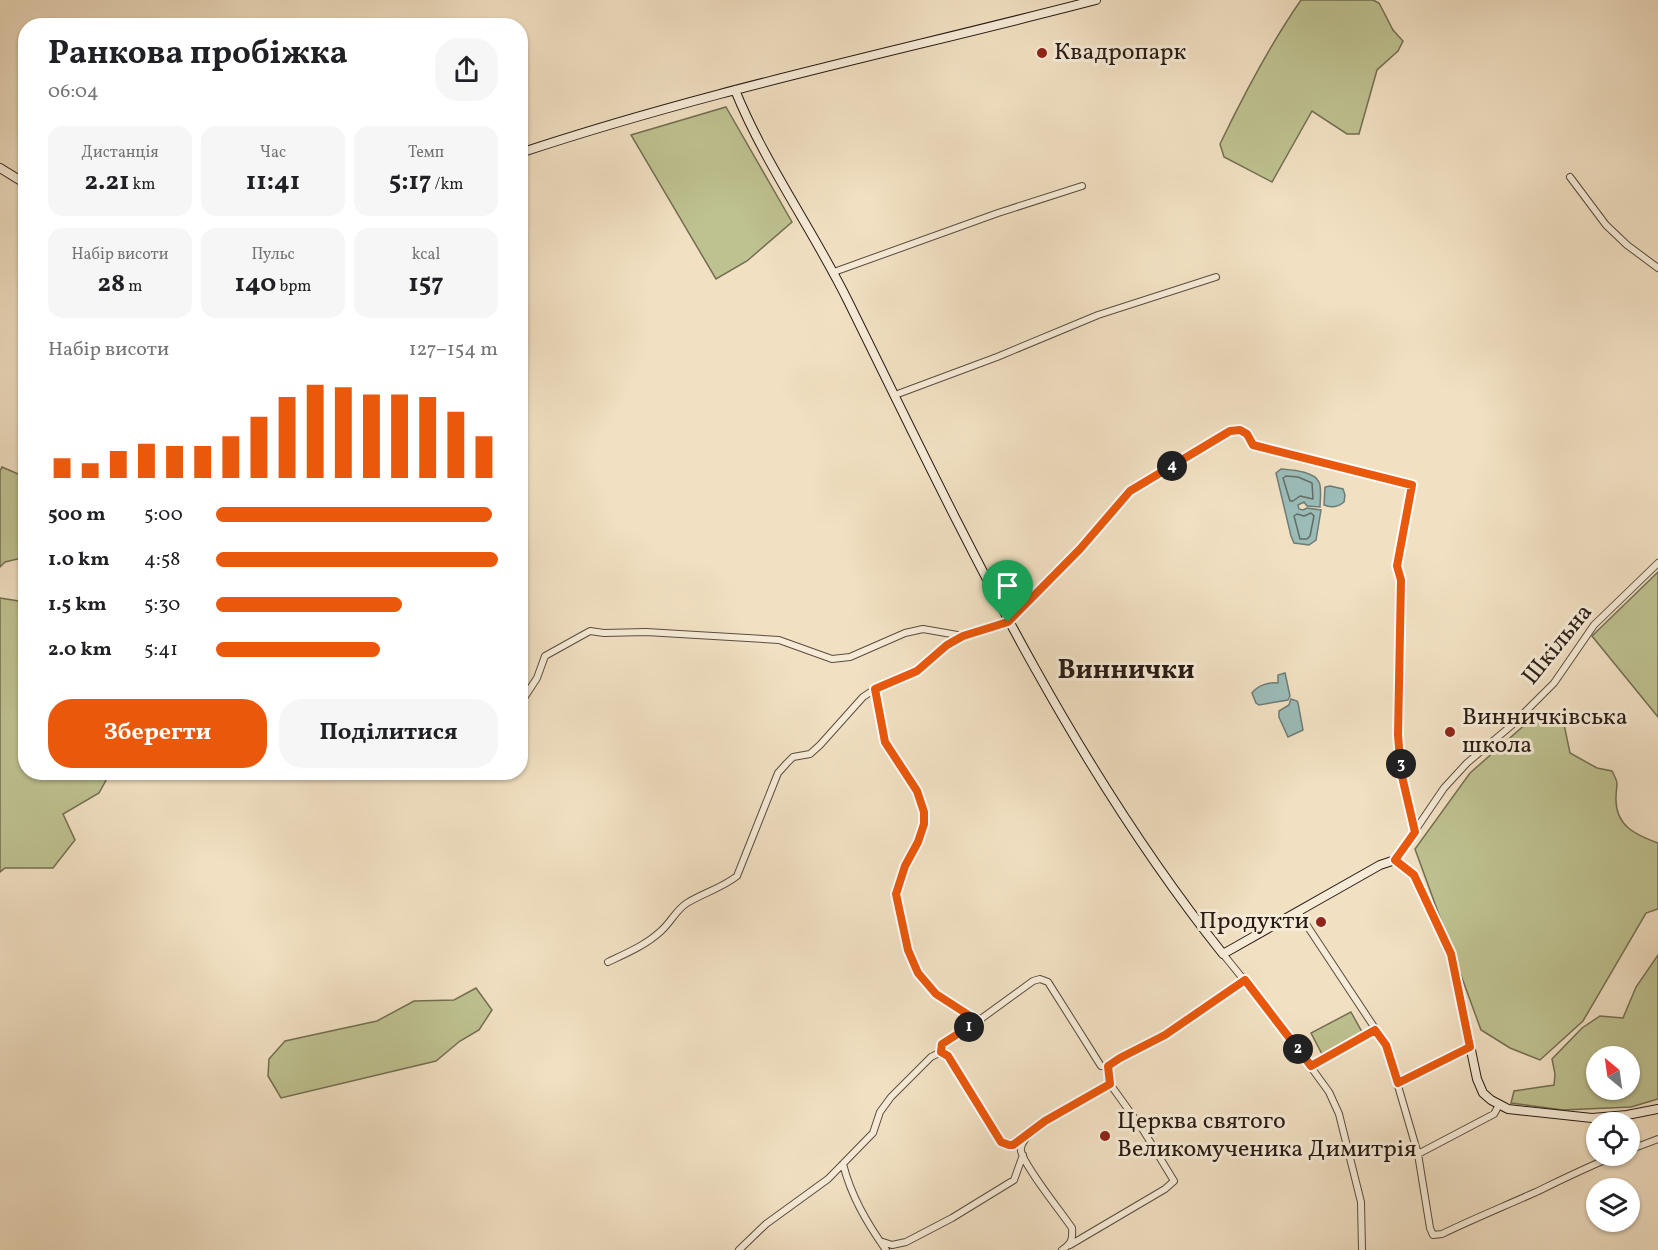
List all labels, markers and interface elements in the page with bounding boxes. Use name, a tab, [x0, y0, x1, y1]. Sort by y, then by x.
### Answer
text: Ранкова пробіжка	[48, 32, 348, 78]
place label: Квадропарк	[1054, 36, 1186, 70]
button: share	[435, 38, 498, 101]
marker: Квадропарк	[1035, 46, 1049, 60]
text: 06:04	[48, 78, 99, 106]
text: Дистанція	[81, 142, 159, 164]
text: Час	[260, 142, 286, 164]
text: Темп	[408, 142, 444, 164]
text: 2.21	[85, 164, 129, 200]
text: 11:41	[246, 164, 300, 200]
text: 5:17	[389, 164, 431, 200]
text: km	[129, 174, 155, 196]
text: /km	[431, 174, 463, 196]
text: Набір висоти	[72, 244, 168, 266]
text: Пульс	[251, 244, 295, 266]
text: kcal	[412, 244, 440, 266]
text: 28	[97, 266, 125, 302]
text: 140	[235, 266, 276, 302]
text: 157	[408, 266, 444, 302]
text: m	[125, 276, 143, 298]
text: bpm	[276, 276, 312, 298]
text: Набір висоти	[48, 336, 169, 364]
text: 127–154 m	[409, 336, 498, 364]
pin: 4	[1157, 451, 1187, 481]
text: 4	[1167, 455, 1177, 477]
text: 500 m	[48, 501, 106, 529]
text: 5:00	[144, 501, 183, 529]
text: 1.0 km	[48, 546, 110, 574]
text: 4:58	[144, 546, 180, 574]
pin	[982, 560, 1033, 622]
icon: arrive	[991, 569, 1024, 602]
text: 1.5 km	[48, 591, 107, 619]
text: 5:30	[144, 591, 180, 619]
street label: Шкільна	[1515, 597, 1601, 693]
text: 2.0 km	[48, 636, 112, 664]
text: 5:41	[144, 636, 178, 664]
district label: Виннички	[1057, 652, 1195, 690]
button: Зберегти	[48, 699, 267, 768]
button: Поділитися	[279, 699, 498, 768]
place label: Винничківська школа	[1462, 701, 1628, 763]
marker: Винничківська школа	[1443, 725, 1457, 739]
pin: 3	[1386, 749, 1416, 779]
text: 3	[1397, 753, 1405, 775]
place label: Продукти	[1199, 905, 1309, 939]
marker: Продукти	[1314, 915, 1328, 929]
pin: 1	[954, 1012, 984, 1042]
text: 1	[966, 1016, 972, 1038]
pin: 2	[1283, 1034, 1313, 1064]
text: 2	[1294, 1038, 1302, 1060]
north arrow	[1586, 1046, 1640, 1100]
map controls	[1586, 1046, 1640, 1232]
place label: Церква святого Великомученика Димитрія	[1117, 1105, 1417, 1167]
button: locate	[1586, 1112, 1640, 1166]
marker: Церква святого Великомученика Димитрія	[1098, 1129, 1112, 1143]
button: layers	[1586, 1178, 1640, 1232]

